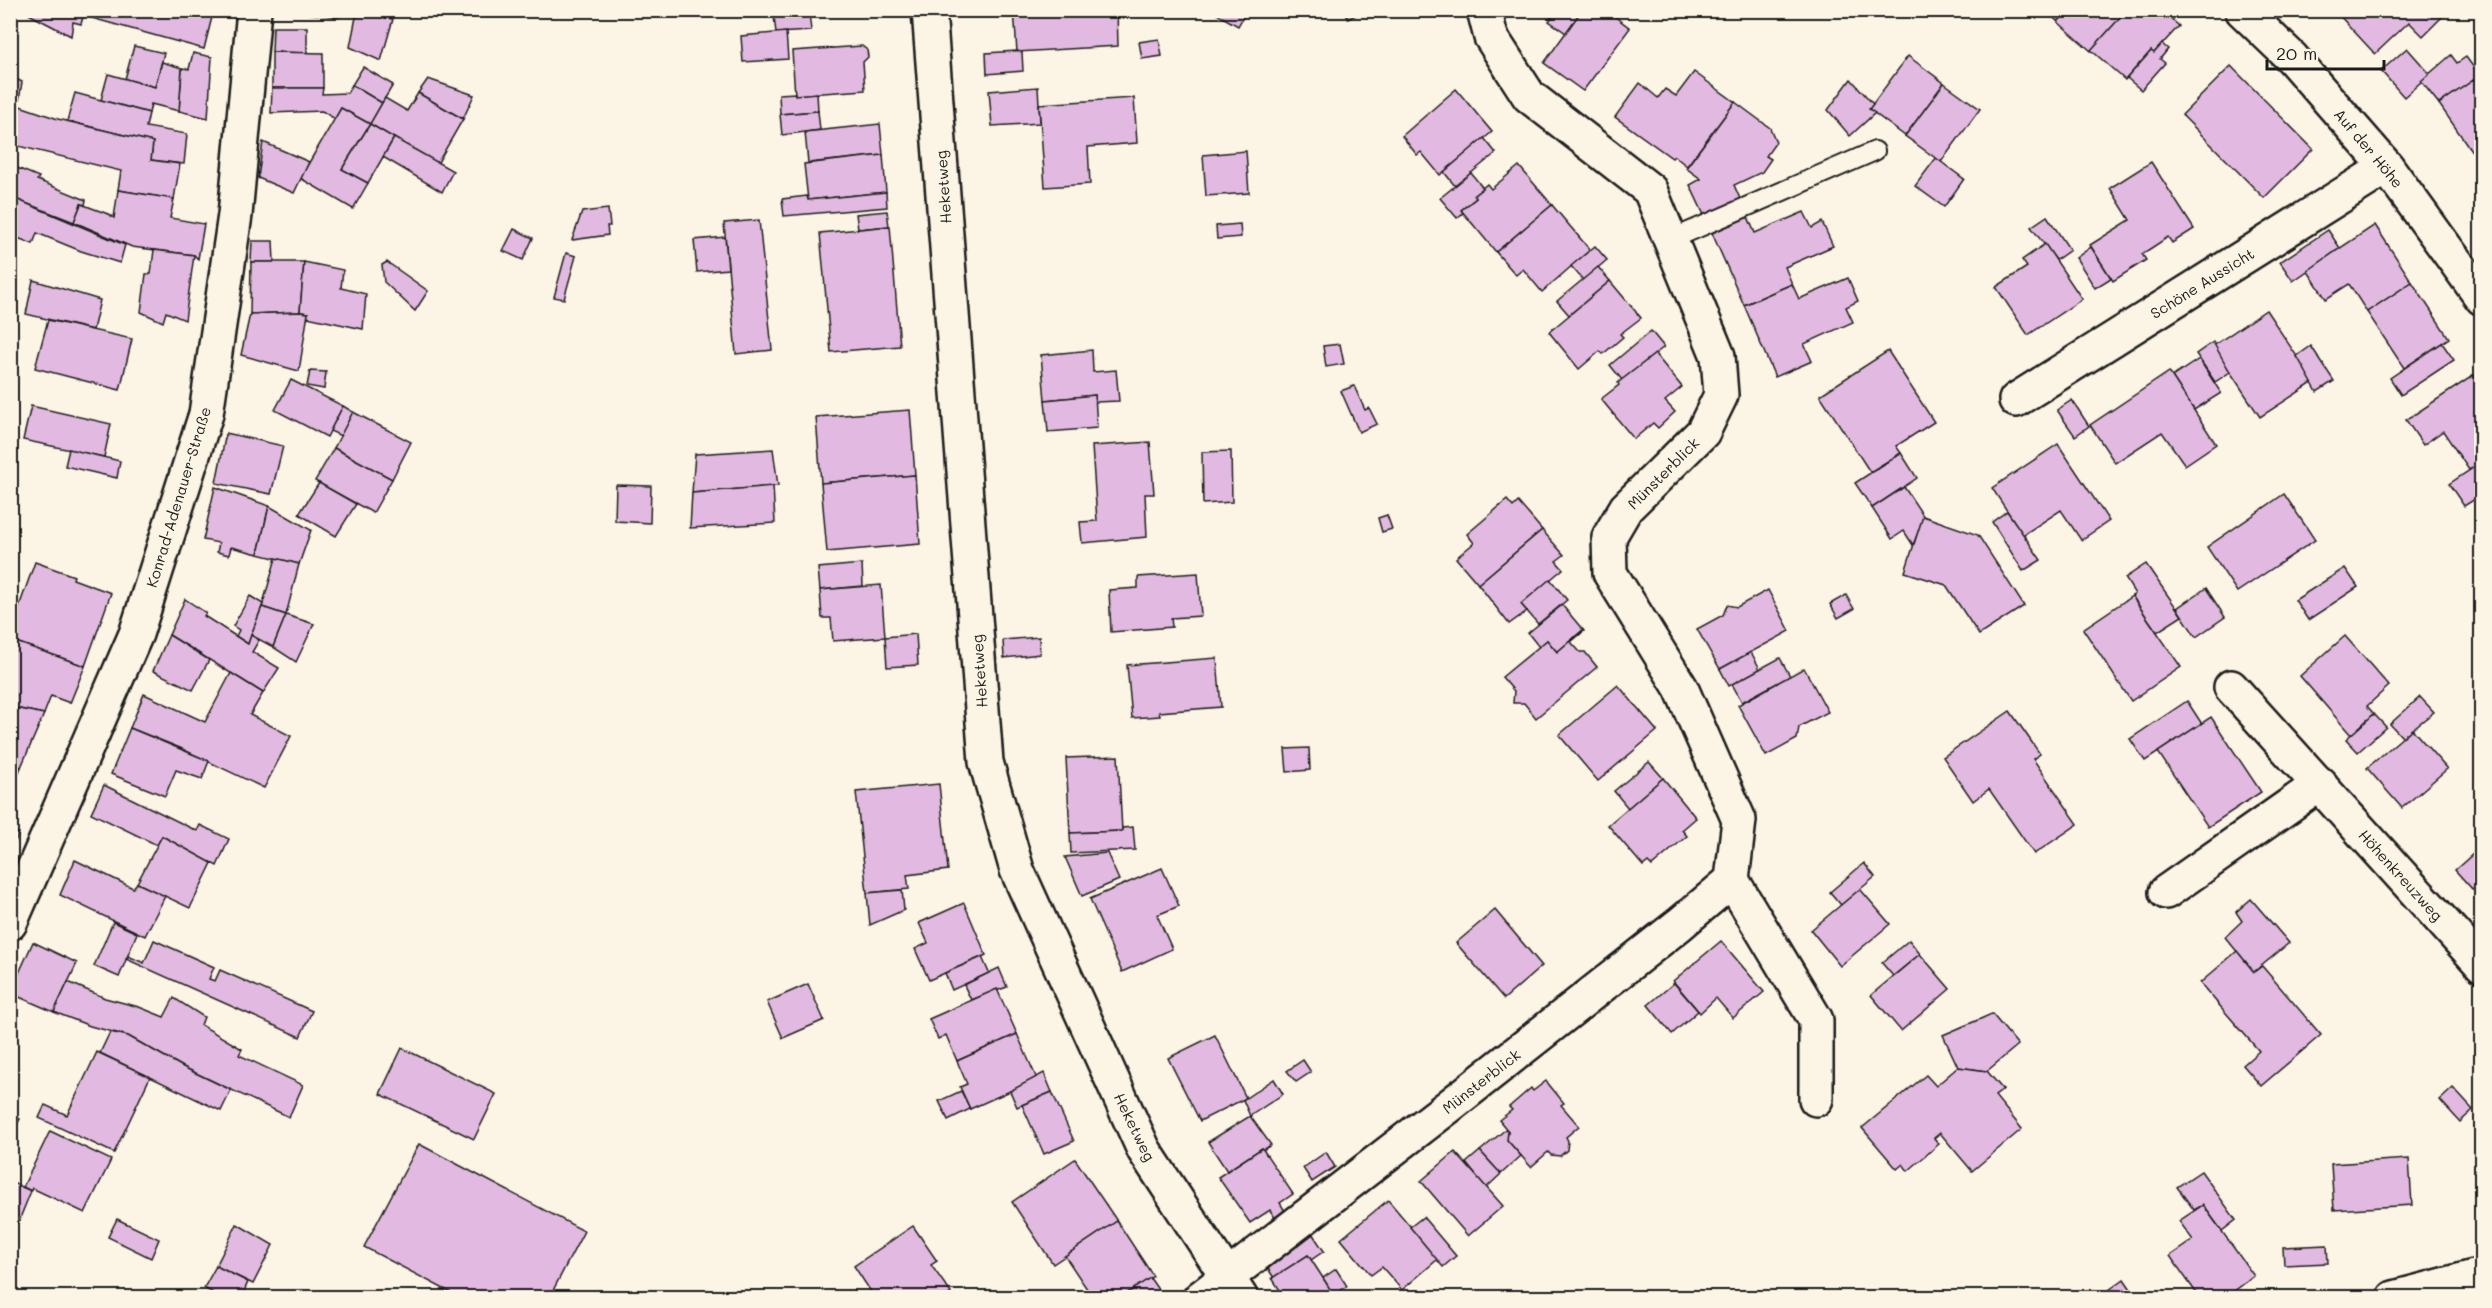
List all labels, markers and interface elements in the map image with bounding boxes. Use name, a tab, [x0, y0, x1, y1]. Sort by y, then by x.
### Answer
scale bar	[2267, 33, 2384, 71]
text: 20 m	[2276, 41, 2317, 65]
street label: Auf der Höhe	[2330, 104, 2408, 192]
street label: Heketweg	[930, 149, 956, 224]
street label: Schöne Aussicht	[2146, 243, 2258, 323]
street label: Konrad-Adenauer-Straße	[141, 404, 215, 590]
street label: Münsterblick	[1623, 433, 1703, 513]
street label: Heketweg	[966, 633, 992, 708]
street label: Höhenkreuzweg	[2355, 825, 2448, 925]
street label: Münsterblick	[1438, 1044, 1524, 1118]
street label: Heketweg	[1110, 1090, 1160, 1165]

